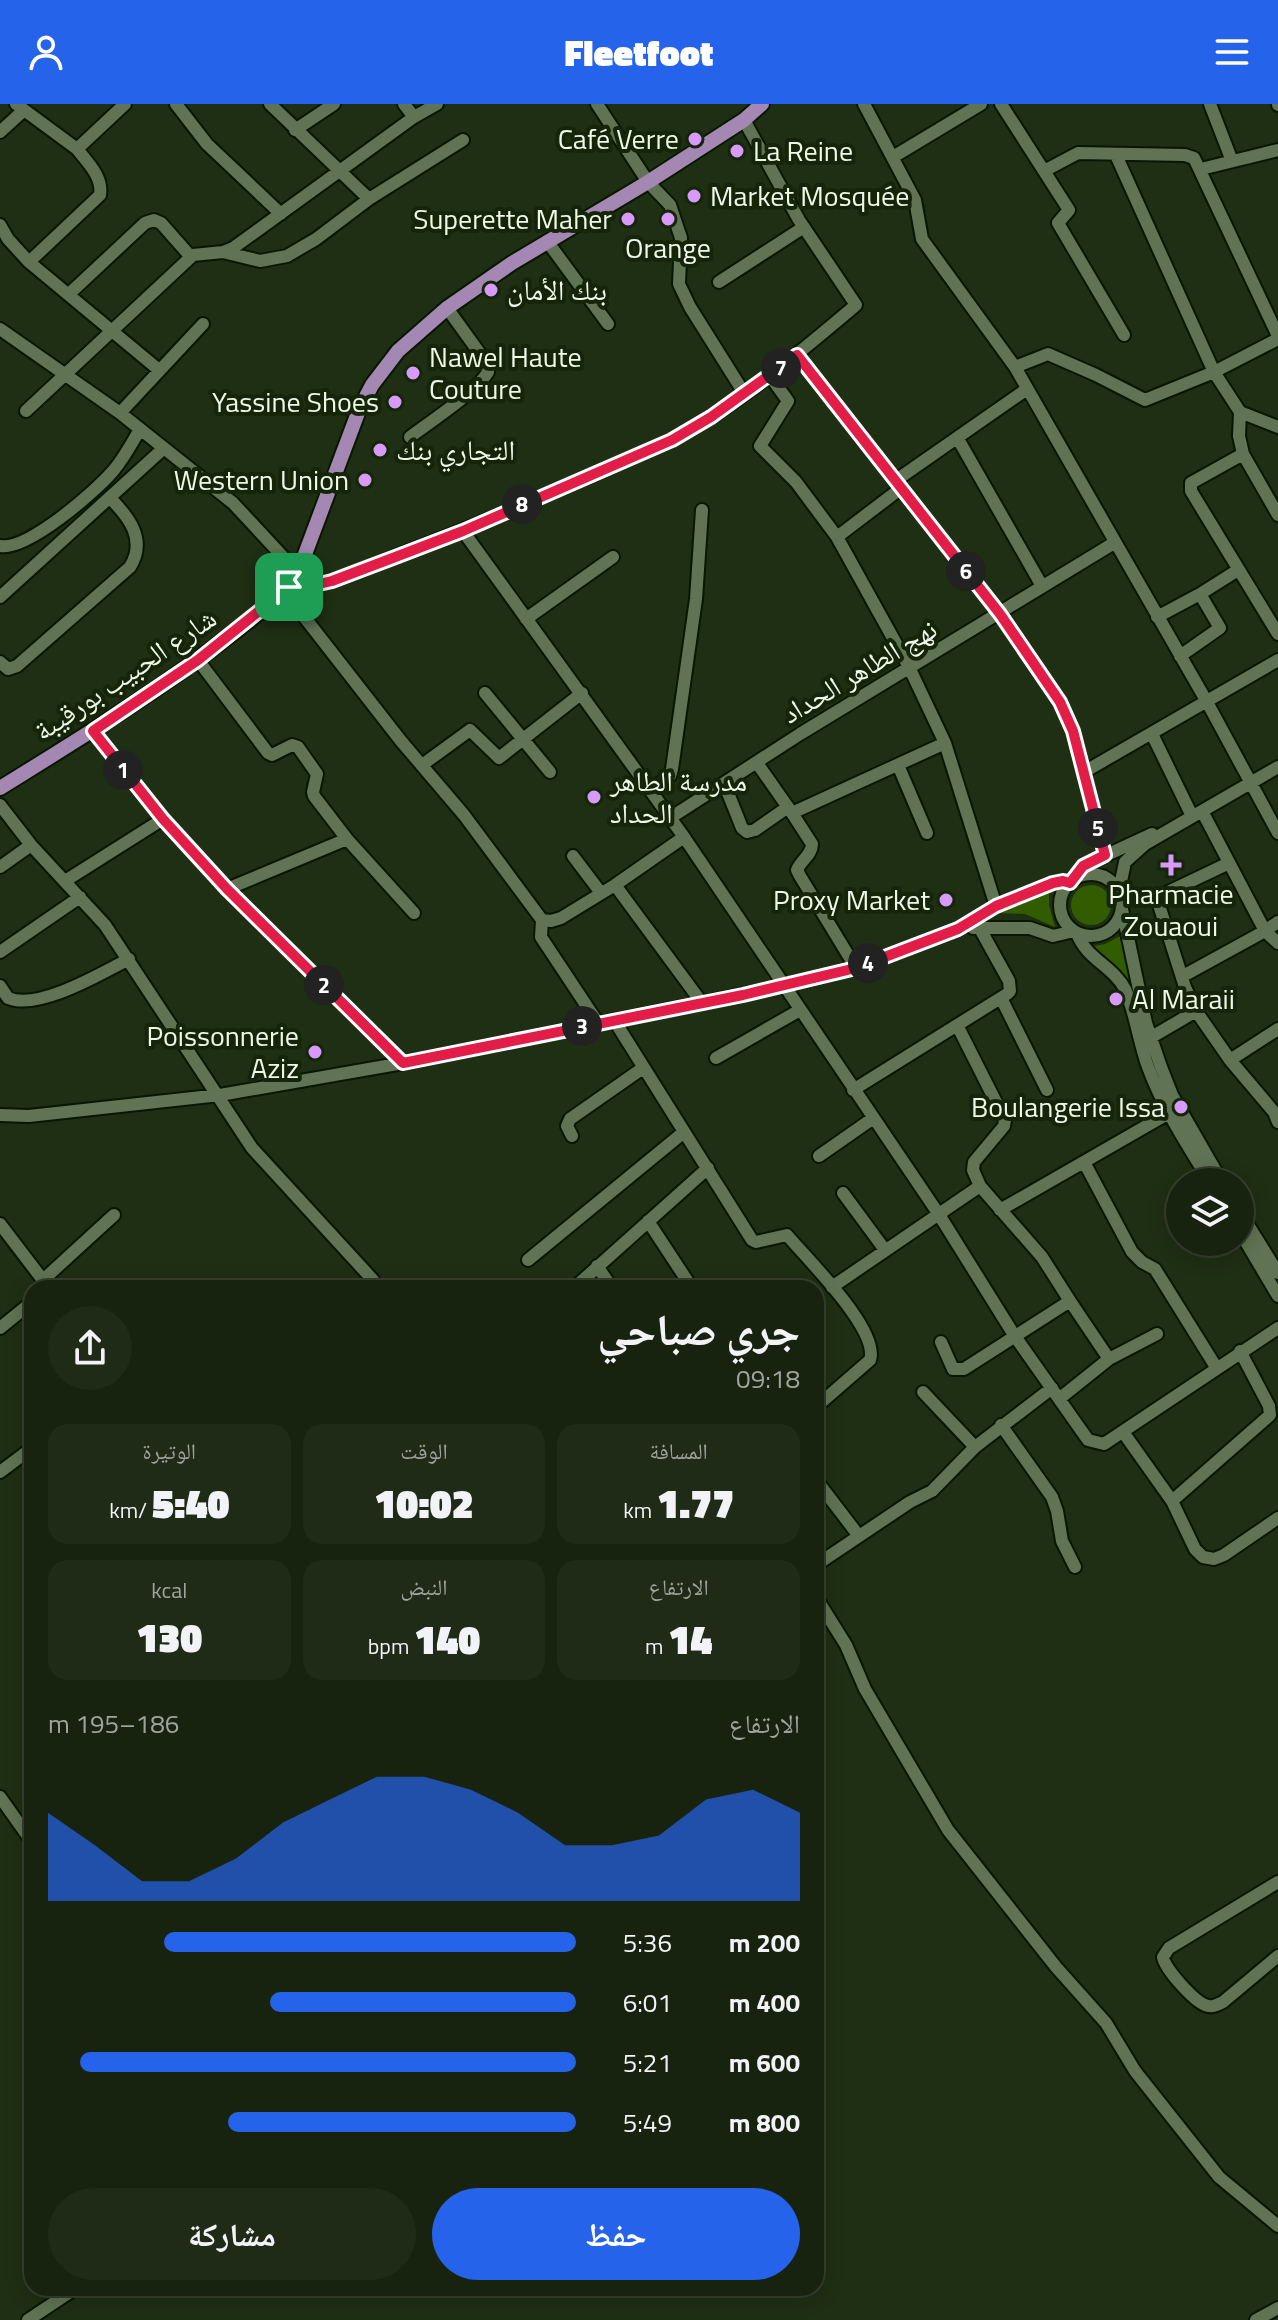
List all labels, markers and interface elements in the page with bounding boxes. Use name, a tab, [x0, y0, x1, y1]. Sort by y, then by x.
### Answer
text: Fleetfoot	[565, 25, 713, 80]
icon: person	[24, 30, 68, 74]
icon: menu	[1210, 30, 1254, 74]
place label: Café Verre	[558, 117, 679, 160]
place label: La Reine	[753, 129, 853, 172]
marker: Café Verre	[686, 130, 704, 148]
marker: La Reine	[728, 142, 746, 160]
place label: Market Mosquée	[710, 174, 909, 217]
marker: Market Mosquée	[685, 187, 703, 205]
place label: Superette Maher	[413, 197, 612, 240]
marker: Superette Maher	[619, 210, 637, 228]
marker: Orange	[659, 210, 677, 228]
place label: Orange	[625, 226, 711, 269]
place label: بنك الأمان	[507, 268, 607, 311]
marker: بنك الأمان	[482, 281, 500, 299]
place label: Nawel Haute Couture	[429, 335, 582, 410]
pin: 7	[761, 348, 801, 388]
text: 7	[775, 351, 787, 385]
marker: Nawel Haute Couture	[404, 364, 422, 382]
place label: Yassine Shoes	[212, 380, 379, 423]
marker: Yassine Shoes	[386, 393, 404, 411]
place label: التجاري بنك	[396, 428, 515, 473]
marker: التجاري بنك	[371, 441, 389, 459]
place label: Western Union	[174, 458, 349, 501]
marker: Western Union	[356, 471, 374, 489]
pin: 8	[502, 484, 542, 524]
text: 8	[516, 487, 528, 521]
pin: 6	[946, 551, 986, 591]
pin	[255, 553, 323, 621]
text: 6	[960, 554, 972, 588]
icon: arrive	[267, 565, 311, 609]
street label: شارع الحبيب بورقيبة	[25, 596, 225, 751]
street label: نهج الطاهر الحداد	[773, 607, 945, 734]
pin: 1	[103, 750, 143, 790]
text: 1	[117, 753, 129, 787]
place label: مدرسة الطاهر الحداد	[609, 759, 747, 834]
marker: مدرسة الطاهر الحداد	[585, 788, 603, 806]
pin: 5	[1078, 808, 1118, 848]
text: 5	[1092, 811, 1104, 845]
marker: Pharmacie Zouaoui	[1162, 856, 1180, 874]
place label: Pharmacie Zouaoui	[1108, 872, 1234, 947]
place label: Proxy Market	[773, 878, 930, 921]
marker: Proxy Market	[937, 891, 955, 909]
pin: 4	[848, 943, 888, 983]
text: 4	[862, 946, 874, 980]
pin: 2	[304, 965, 344, 1005]
text: 2	[318, 968, 330, 1002]
place label: Al Maraii	[1132, 977, 1235, 1020]
marker: Al Maraii	[1107, 990, 1125, 1008]
pin: 3	[562, 1006, 602, 1046]
text: 3	[576, 1009, 588, 1043]
place label: Poissonnerie Aziz	[147, 1014, 299, 1089]
marker: Poissonnerie Aziz	[306, 1043, 324, 1061]
place label: Boulangerie Issa	[971, 1085, 1165, 1128]
marker: Boulangerie Issa	[1172, 1098, 1190, 1116]
map controls	[1166, 1168, 1254, 1256]
button: layers	[1166, 1168, 1254, 1256]
text: جري صباحي	[597, 1295, 800, 1362]
button: share	[48, 1306, 132, 1390]
text: 09:18	[736, 1359, 800, 1398]
text: الوتيرة	[143, 1434, 196, 1468]
text: الوقت	[400, 1434, 448, 1468]
text: المسافة	[650, 1434, 708, 1468]
text: 5:40	[152, 1473, 230, 1534]
text: 10:02	[374, 1473, 474, 1534]
text: 1.77	[657, 1473, 734, 1534]
text: /km	[109, 1493, 152, 1527]
text: km	[623, 1493, 657, 1527]
text: النبض	[401, 1570, 447, 1604]
text: الارتفاع	[649, 1570, 709, 1604]
text: kcal	[151, 1573, 187, 1607]
text: 130	[136, 1607, 202, 1668]
text: 140	[414, 1609, 480, 1670]
text: 14	[668, 1609, 712, 1670]
text: bpm	[368, 1629, 414, 1663]
text: m	[645, 1629, 668, 1663]
text: 186–195 m	[48, 1704, 179, 1743]
text: الارتفاع	[729, 1704, 800, 1743]
text: 5:36	[623, 1923, 672, 1962]
text: 200 m	[729, 1923, 800, 1962]
text: 6:01	[623, 1983, 672, 2022]
text: 400 m	[729, 1983, 800, 2022]
text: 5:21	[623, 2043, 672, 2082]
text: 600 m	[729, 2043, 800, 2082]
text: 5:49	[623, 2103, 672, 2142]
text: 800 m	[729, 2103, 800, 2142]
button: مشاركة	[48, 2188, 416, 2280]
button: حفظ	[432, 2188, 800, 2280]

